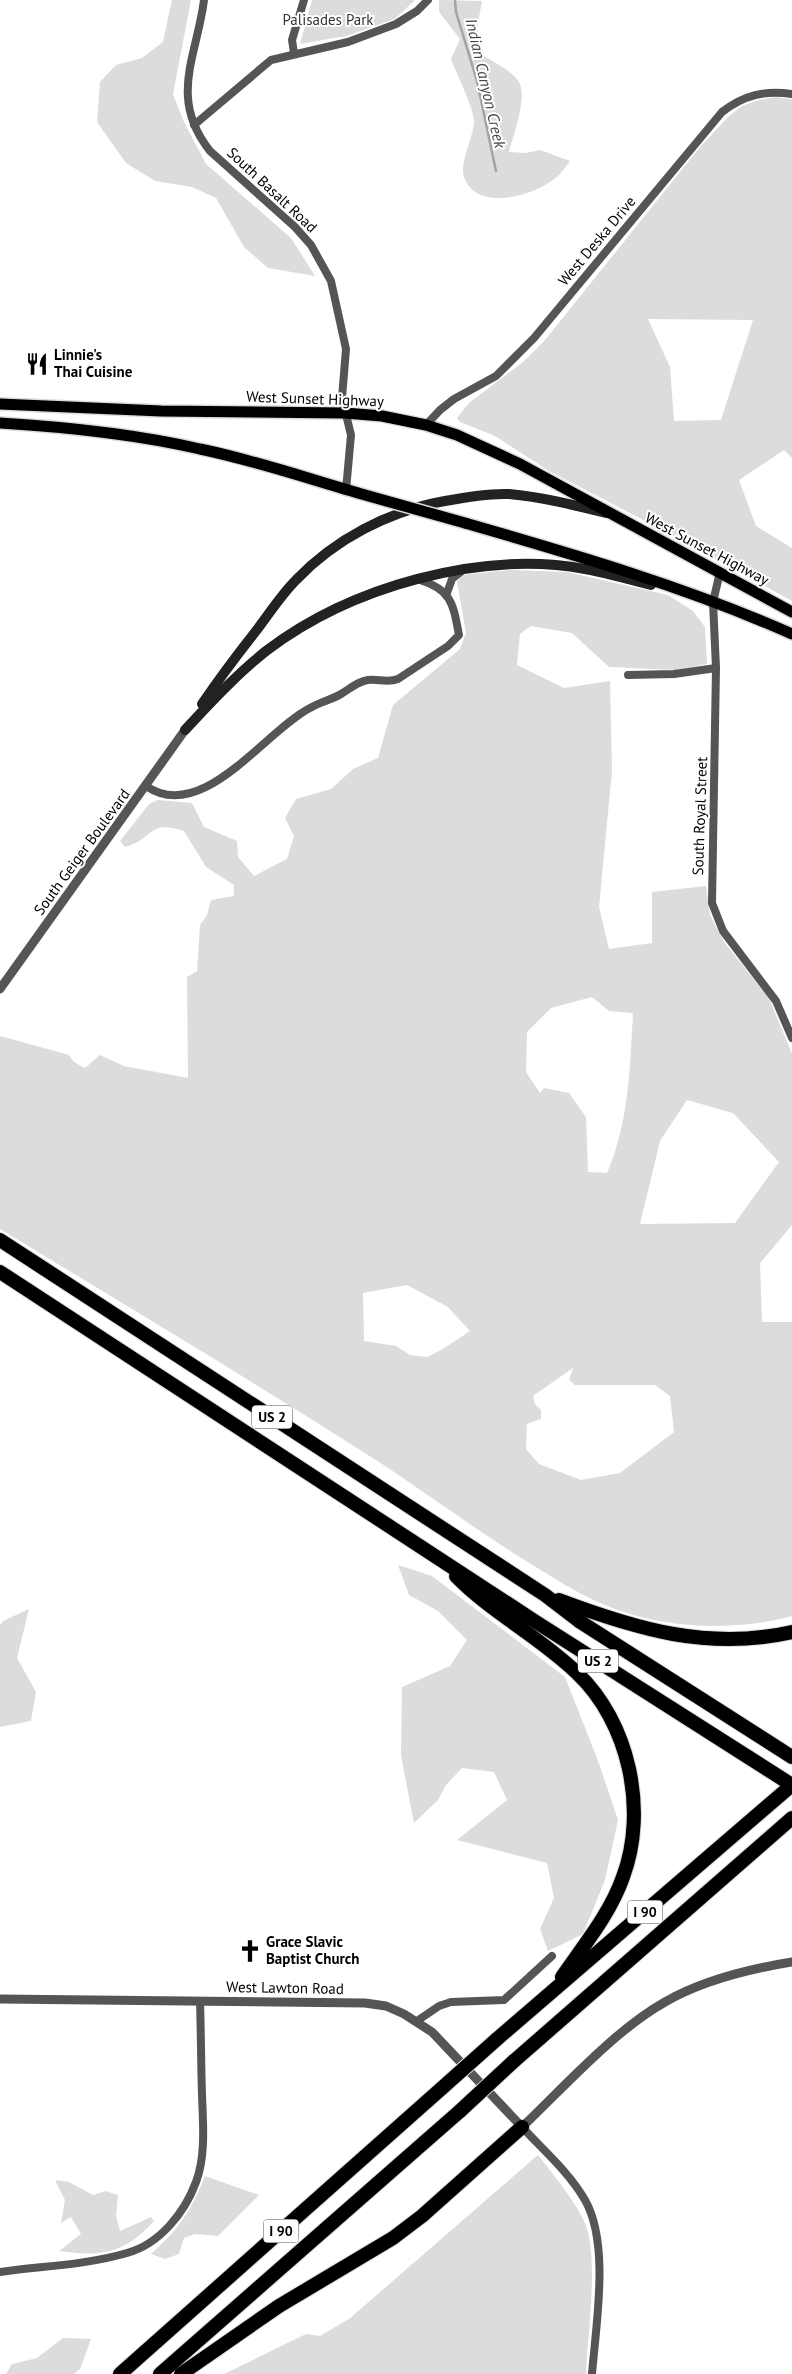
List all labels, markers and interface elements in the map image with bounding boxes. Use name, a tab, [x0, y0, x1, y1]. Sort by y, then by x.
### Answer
park label: Palisades Park	[282, 10, 374, 29]
water label: Indian Canyon Creek	[461, 16, 511, 151]
street label: South Basalt Road	[223, 143, 321, 236]
street label: West Deska Drive	[554, 192, 640, 289]
place label: Linnie's Thai Cuisine	[54, 345, 133, 381]
restaurant icon: Linnie's Thai Cuisine	[24, 351, 50, 377]
street label: West Sunset Highway	[246, 387, 384, 410]
street label: West Sunset Highway	[642, 508, 773, 589]
street label: South Royal Street	[688, 756, 711, 876]
street label: South Geiger Boulevard	[29, 785, 134, 919]
road number: US 2	[252, 1405, 292, 1428]
road number: US 2	[578, 1650, 618, 1672]
road number: I 90	[628, 1900, 662, 1924]
place label: Grace Slavic Baptist Church	[266, 1932, 359, 1968]
church icon: Grace Slavic Baptist Church	[237, 1938, 263, 1964]
street label: West Lawton Road	[226, 1977, 344, 1998]
road number: I 90	[264, 2220, 298, 2242]

